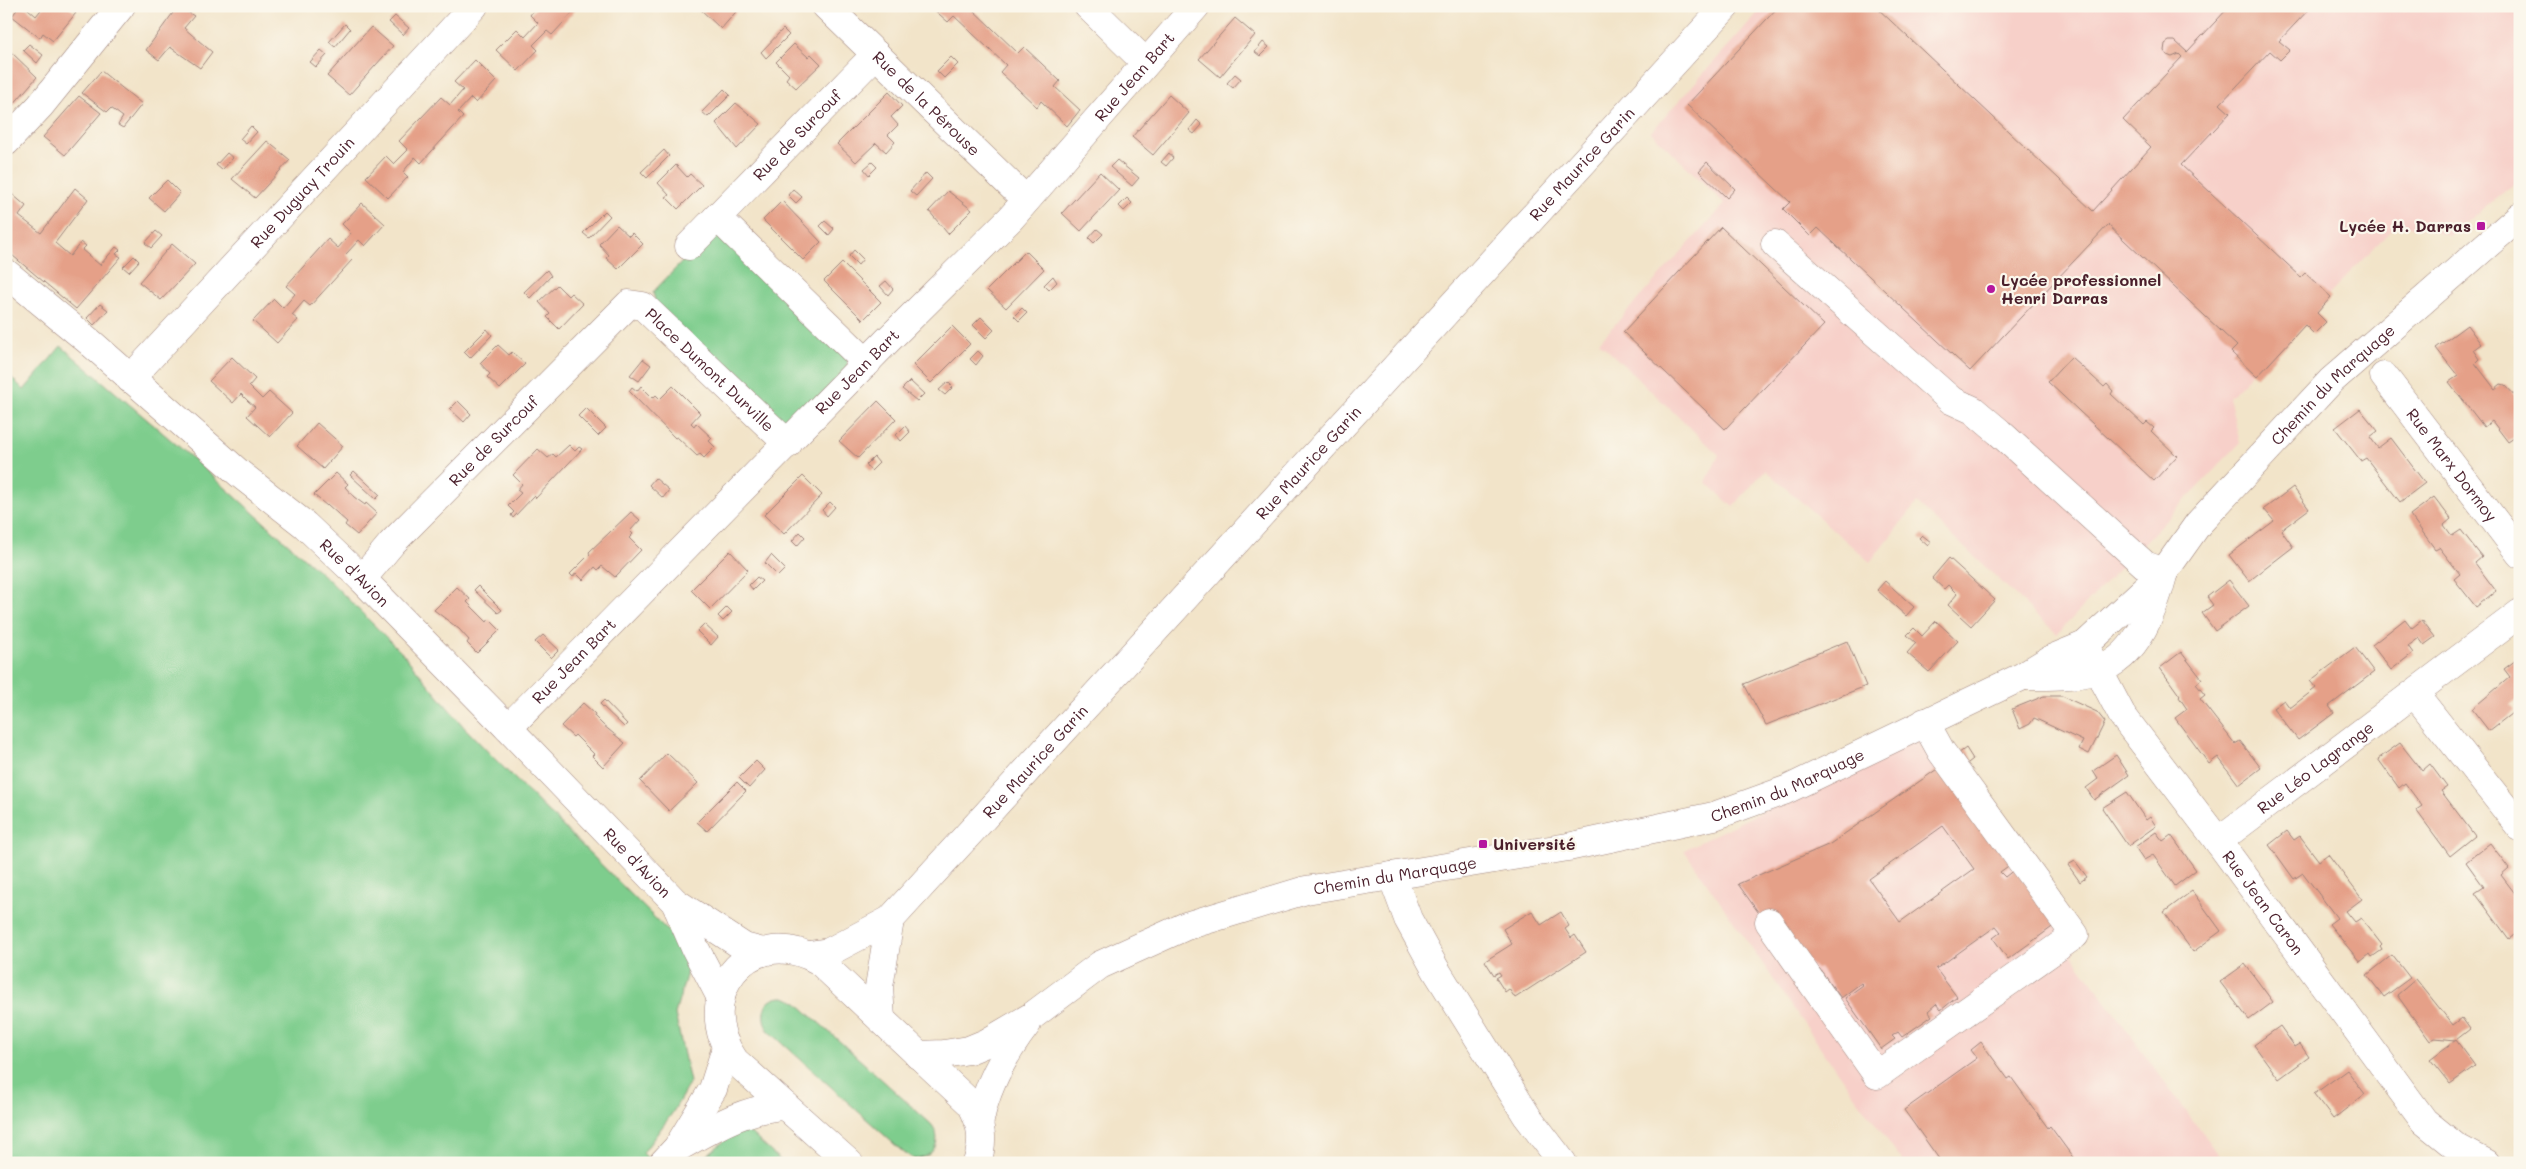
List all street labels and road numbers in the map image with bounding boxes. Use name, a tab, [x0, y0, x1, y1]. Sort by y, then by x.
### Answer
street label: Rue Jean Bart	[1089, 27, 1179, 125]
street label: Rue de la Pérouse	[869, 46, 985, 160]
street label: Rue de Surcouf	[748, 84, 846, 185]
street label: Rue Maurice Garin	[1524, 102, 1639, 225]
street label: Rue Duguay Trouin	[245, 132, 358, 252]
street label: Place Dumont Durville	[641, 303, 779, 436]
street label: Chemin du Marquage	[2266, 319, 2399, 449]
street label: Rue Jean Bart	[810, 324, 903, 418]
street label: Rue de Surcouf	[444, 390, 543, 490]
street label: Rue Maurice Garin	[1251, 401, 1365, 523]
street label: Rue Marx Dormoy	[2402, 404, 2502, 526]
street label: Rue d'Avion	[316, 534, 394, 611]
street label: Rue Jean Bart	[527, 613, 620, 708]
street label: Rue Maurice Garin	[977, 700, 1092, 822]
street label: Rue Léo Lagrange	[2253, 716, 2378, 818]
street label: Chemin du Marquage	[1707, 743, 1867, 826]
street label: Rue d'Avion	[599, 823, 676, 902]
street label: Rue Jean Caron	[2218, 846, 2309, 959]
street label: Chemin du Marquage	[1312, 851, 1478, 899]

